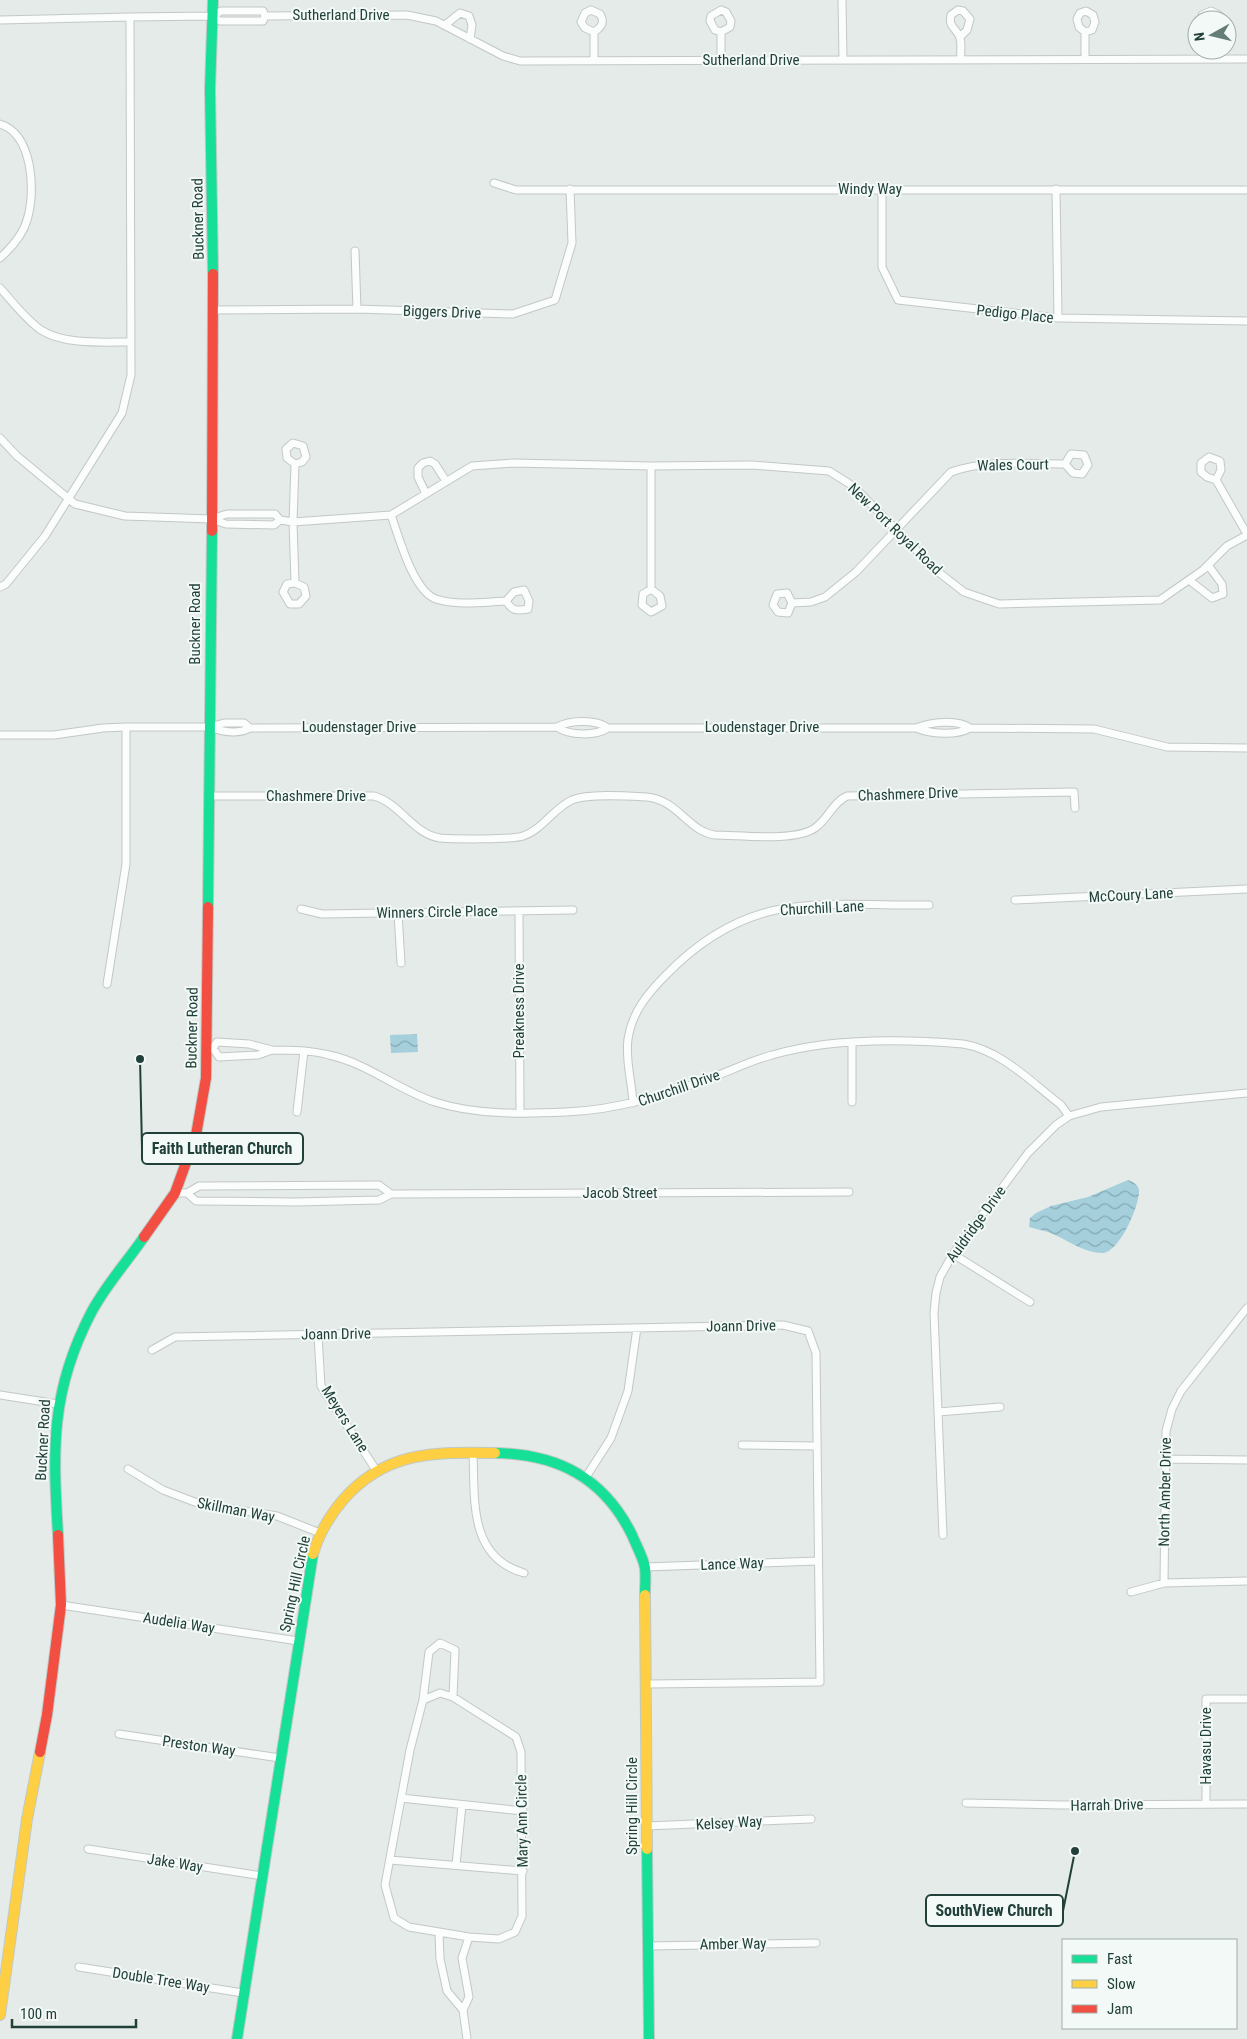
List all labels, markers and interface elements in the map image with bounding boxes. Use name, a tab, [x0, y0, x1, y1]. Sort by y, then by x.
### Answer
street label: Sutherland Drive	[292, 6, 390, 24]
north arrow	[1187, 10, 1237, 60]
text: N	[1191, 31, 1208, 42]
street label: Sutherland Drive	[702, 51, 800, 69]
street label: Buckner Road	[188, 178, 208, 260]
street label: Windy Way	[838, 180, 902, 198]
street label: Pedigo Place	[976, 301, 1054, 327]
street label: Biggers Drive	[403, 302, 481, 322]
street label: Wales Court	[977, 455, 1049, 475]
street label: New Port Royal Road	[844, 480, 946, 578]
street label: Buckner Road	[186, 583, 204, 665]
street label: Loudenstager Drive	[302, 718, 416, 736]
street label: Loudenstager Drive	[705, 718, 819, 736]
street label: Chashmere Drive	[858, 783, 958, 805]
street label: Chashmere Drive	[266, 787, 366, 805]
street label: McCoury Lane	[1088, 884, 1174, 906]
street label: Churchill Lane	[780, 897, 864, 919]
street label: Winners Circle Place	[376, 902, 498, 922]
street label: Preakness Drive	[510, 963, 528, 1059]
street label: Buckner Road	[182, 987, 202, 1069]
street label: Churchill Drive	[636, 1066, 722, 1110]
callout: Faith Lutheran Church	[142, 1133, 303, 1164]
text: Faith Lutheran Church	[152, 1139, 292, 1158]
street label: Auldridge Drive	[942, 1182, 1010, 1266]
street label: Jacob Street	[583, 1184, 657, 1202]
street label: Joann Drive	[706, 1316, 776, 1336]
street label: Joann Drive	[301, 1324, 371, 1344]
street label: Meyers Lane	[318, 1382, 372, 1456]
street label: Buckner Road	[32, 1399, 54, 1481]
street label: North Amber Drive	[1155, 1437, 1175, 1547]
street label: Skillman Way	[196, 1494, 276, 1526]
street label: Spring Hill Circle	[276, 1534, 314, 1634]
street label: Lance Way	[700, 1554, 764, 1574]
street label: Audelia Way	[142, 1608, 216, 1638]
street label: Havasu Drive	[1197, 1707, 1215, 1785]
street label: Preston Way	[161, 1732, 237, 1760]
street label: Spring Hill Circle	[623, 1757, 641, 1855]
street label: Mary Ann Circle	[512, 1774, 532, 1868]
street label: Harrah Drive	[1070, 1795, 1144, 1815]
street label: Kelsey Way	[695, 1812, 763, 1834]
street label: Jake Way	[146, 1850, 204, 1876]
callout: SouthView Church	[926, 1895, 1063, 1926]
text: SouthView Church	[935, 1901, 1053, 1920]
street label: Amber Way	[699, 1934, 767, 1954]
legend	[1062, 1939, 1237, 2029]
text: Fast	[1107, 1950, 1132, 1968]
street label: Double Tree Way	[111, 1963, 211, 1997]
text: Slow	[1107, 1975, 1136, 1993]
scale bar	[12, 1996, 136, 2028]
text: Jam	[1107, 2000, 1133, 2018]
text: 100 m	[20, 2005, 57, 2023]

